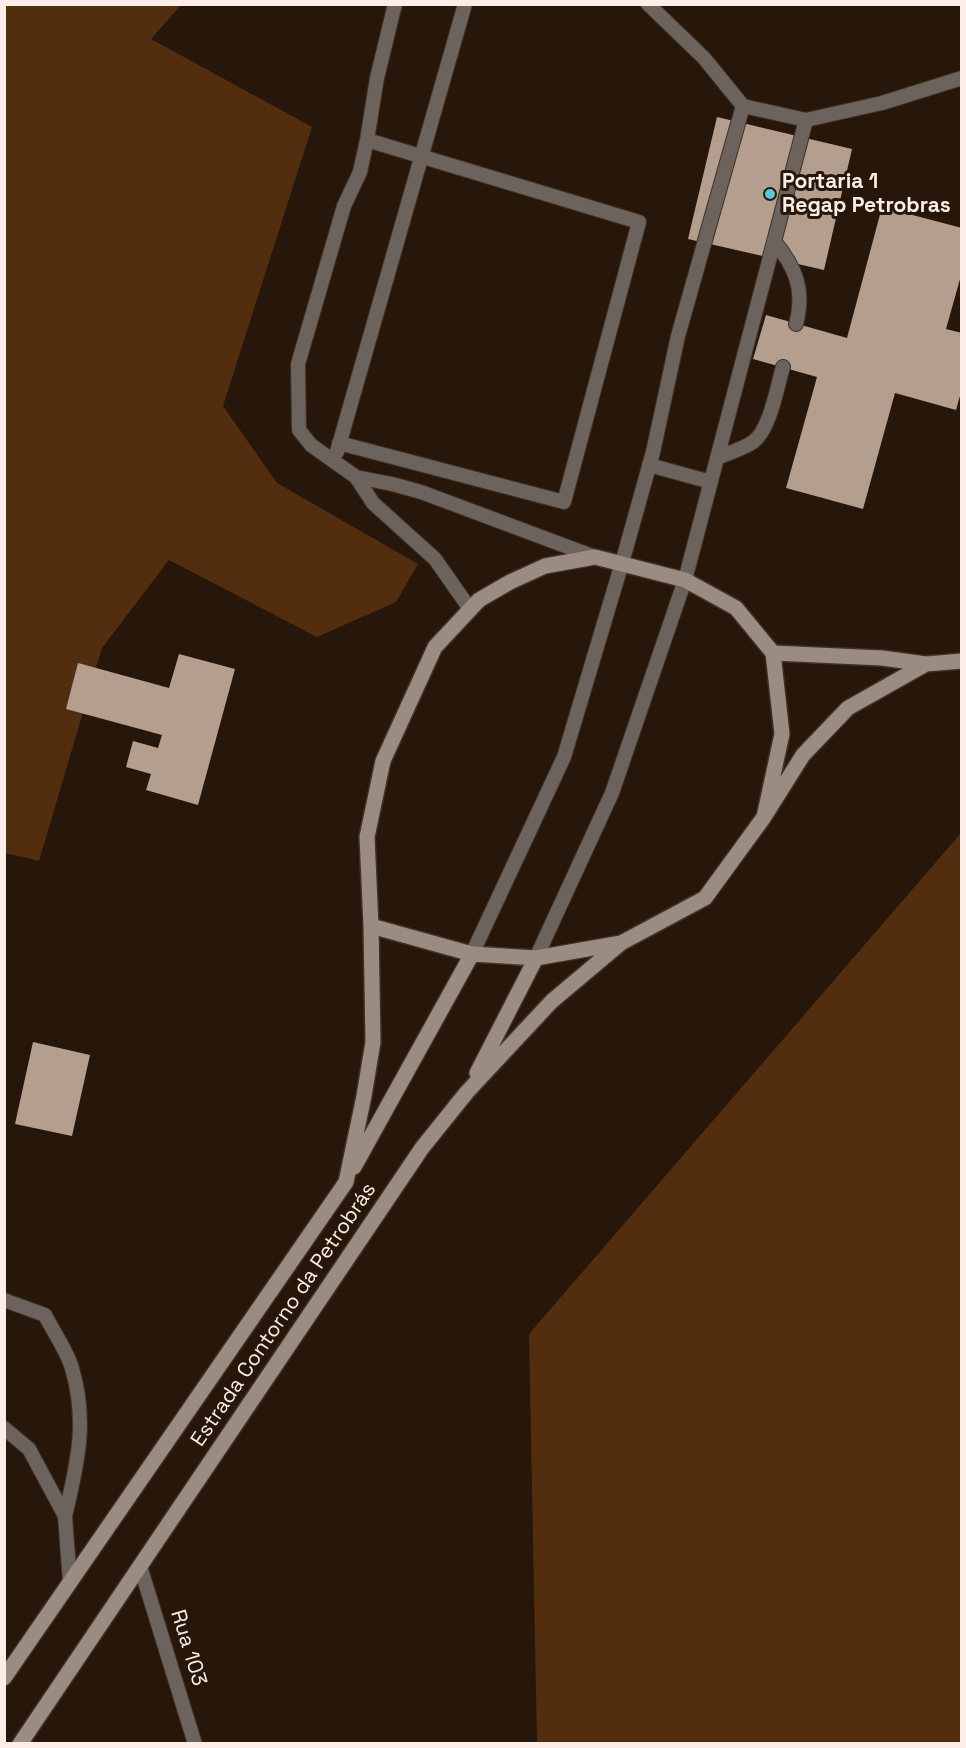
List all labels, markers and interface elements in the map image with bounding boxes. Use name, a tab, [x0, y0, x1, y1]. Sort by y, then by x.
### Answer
place label: Portaria 1 Regap Petrobras	[782, 169, 951, 219]
marker: Portaria 1 Regap Petrobras	[763, 187, 777, 201]
street label: Estrada Contorno da Petrobrás	[186, 1178, 382, 1452]
street label: Rua 103	[164, 1607, 212, 1689]

